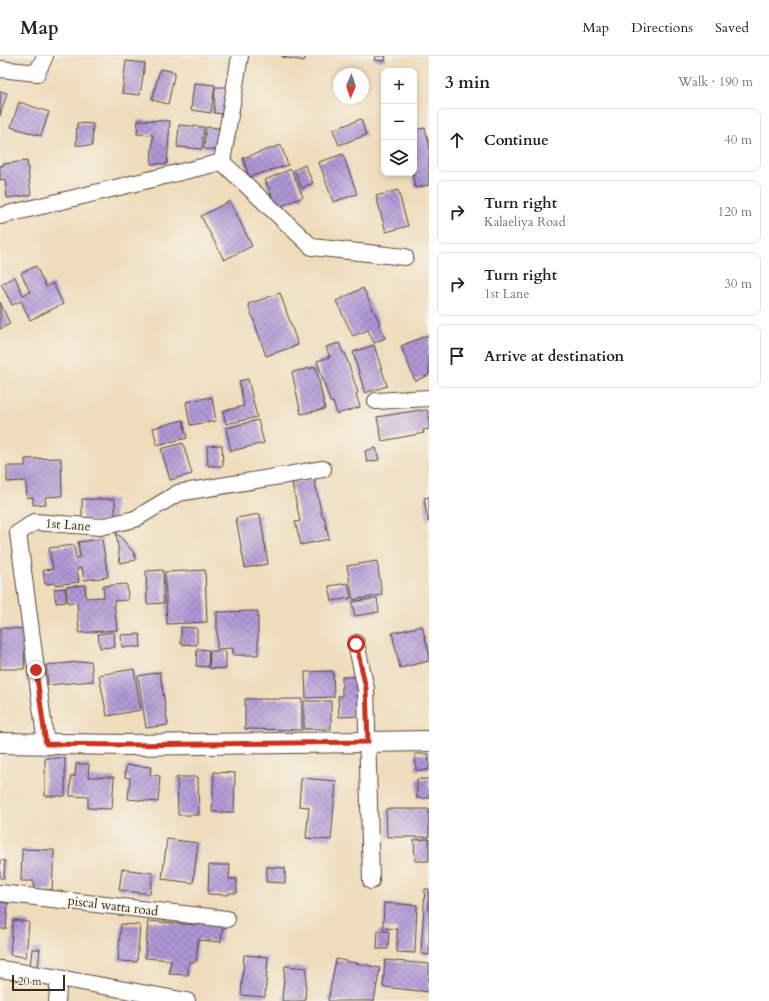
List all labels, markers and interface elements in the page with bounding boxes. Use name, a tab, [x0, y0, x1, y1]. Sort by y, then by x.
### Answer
text: Map	[20, 15, 59, 41]
text: Map	[583, 18, 609, 37]
text: Directions	[631, 18, 693, 37]
text: Saved	[715, 18, 749, 37]
north arrow	[333, 68, 369, 104]
map controls	[381, 68, 417, 176]
button: +	[381, 68, 417, 104]
text: 3 min	[445, 71, 490, 94]
text: Walk · 190 m	[678, 73, 753, 91]
button: −	[381, 104, 417, 140]
icon: ahead	[446, 129, 468, 151]
text: Continue	[484, 130, 549, 150]
text: 40 m	[724, 131, 752, 149]
button: layers	[381, 140, 417, 176]
text: Turn right	[484, 193, 557, 213]
icon: right	[446, 201, 468, 223]
text: 120 m	[718, 203, 752, 221]
text: Kalaeliya Road	[484, 213, 566, 231]
text: Turn right	[484, 265, 557, 285]
icon: right	[446, 273, 468, 295]
text: 30 m	[724, 275, 752, 293]
text: 1st Lane	[484, 285, 529, 303]
icon: arrive	[446, 345, 468, 367]
text: Arrive at destination	[484, 346, 624, 366]
street label: 1st Lane	[45, 514, 91, 536]
route start	[347, 635, 365, 653]
route end	[27, 661, 45, 679]
street label: piscal watta road	[67, 892, 159, 920]
scale bar	[12, 973, 65, 992]
text: 20 m	[18, 974, 42, 989]

